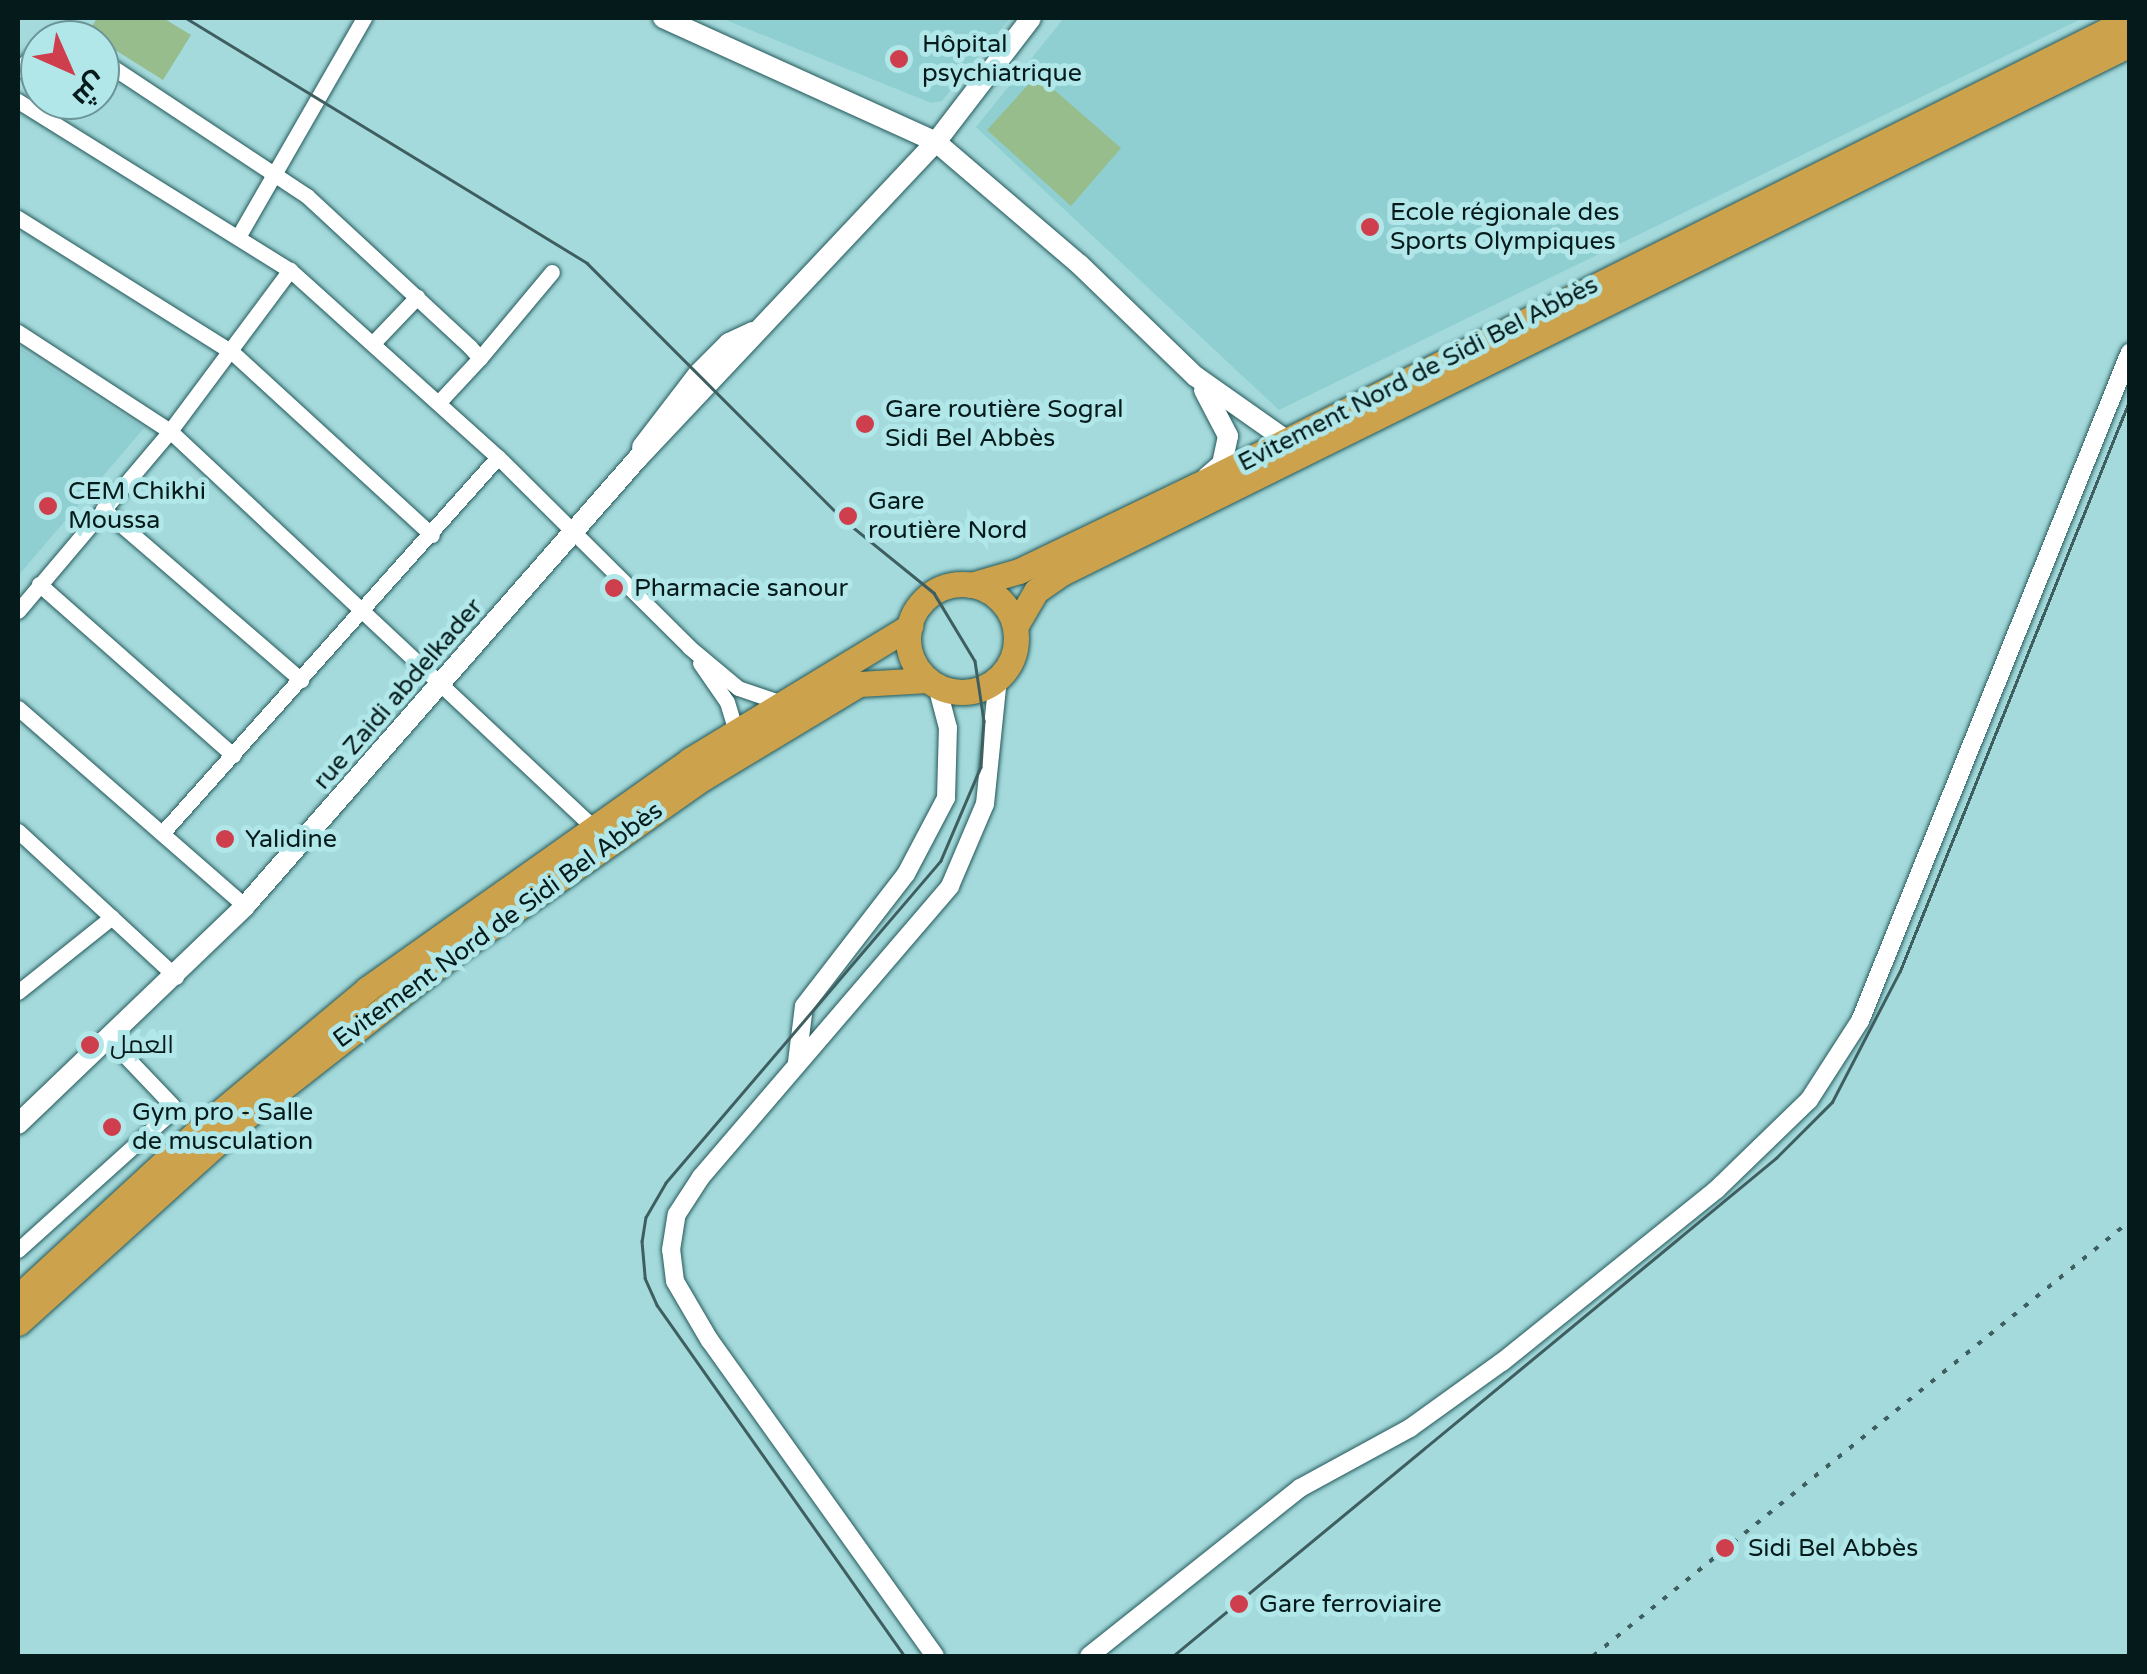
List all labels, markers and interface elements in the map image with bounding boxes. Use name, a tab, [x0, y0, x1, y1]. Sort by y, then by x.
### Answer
north arrow	[20, 20, 120, 120]
place label: Hôpital psychiatrique	[922, 30, 1082, 89]
marker: Hôpital psychiatrique	[886, 46, 912, 72]
text: ش	[65, 65, 115, 115]
place label: Ecole régionale des Sports Olympiques	[1390, 198, 1620, 257]
marker: Ecole régionale des Sports Olympiques	[1359, 216, 1381, 238]
street label: Evitement Nord de Sidi Bel Abbès	[1233, 270, 1603, 478]
place label: Gare routière Sogral Sidi Bel Abbès	[885, 395, 1123, 454]
marker: Gare routière Sogral Sidi Bel Abbès	[854, 413, 876, 435]
place label: CEM Chikhi Moussa	[68, 477, 206, 536]
place label: Gare routière Nord	[868, 487, 1027, 546]
marker: CEM Chikhi Moussa	[37, 495, 59, 517]
marker: Gare routière Nord	[837, 505, 859, 527]
place label: Pharmacie sanour	[634, 573, 848, 603]
marker: Pharmacie sanour	[603, 577, 625, 599]
street label: rue Zaidi abdelkader	[307, 592, 489, 796]
street label: Evitement Nord de Sidi Bel Abbès	[328, 795, 668, 1055]
place label: Yalidine	[245, 824, 337, 854]
marker: Yalidine	[214, 828, 236, 850]
place label: العمل	[110, 1030, 174, 1060]
marker: العمل	[79, 1034, 101, 1056]
place label: Gym pro - Salle de musculation	[132, 1098, 313, 1157]
marker: Gym pro - Salle de musculation	[101, 1116, 123, 1138]
place label: Sidi Bel Abbès	[1748, 1533, 1918, 1563]
marker: Sidi Bel Abbès	[1712, 1535, 1738, 1561]
place label: Gare ferroviaire	[1259, 1589, 1442, 1619]
marker: Gare ferroviaire	[1228, 1593, 1250, 1615]

